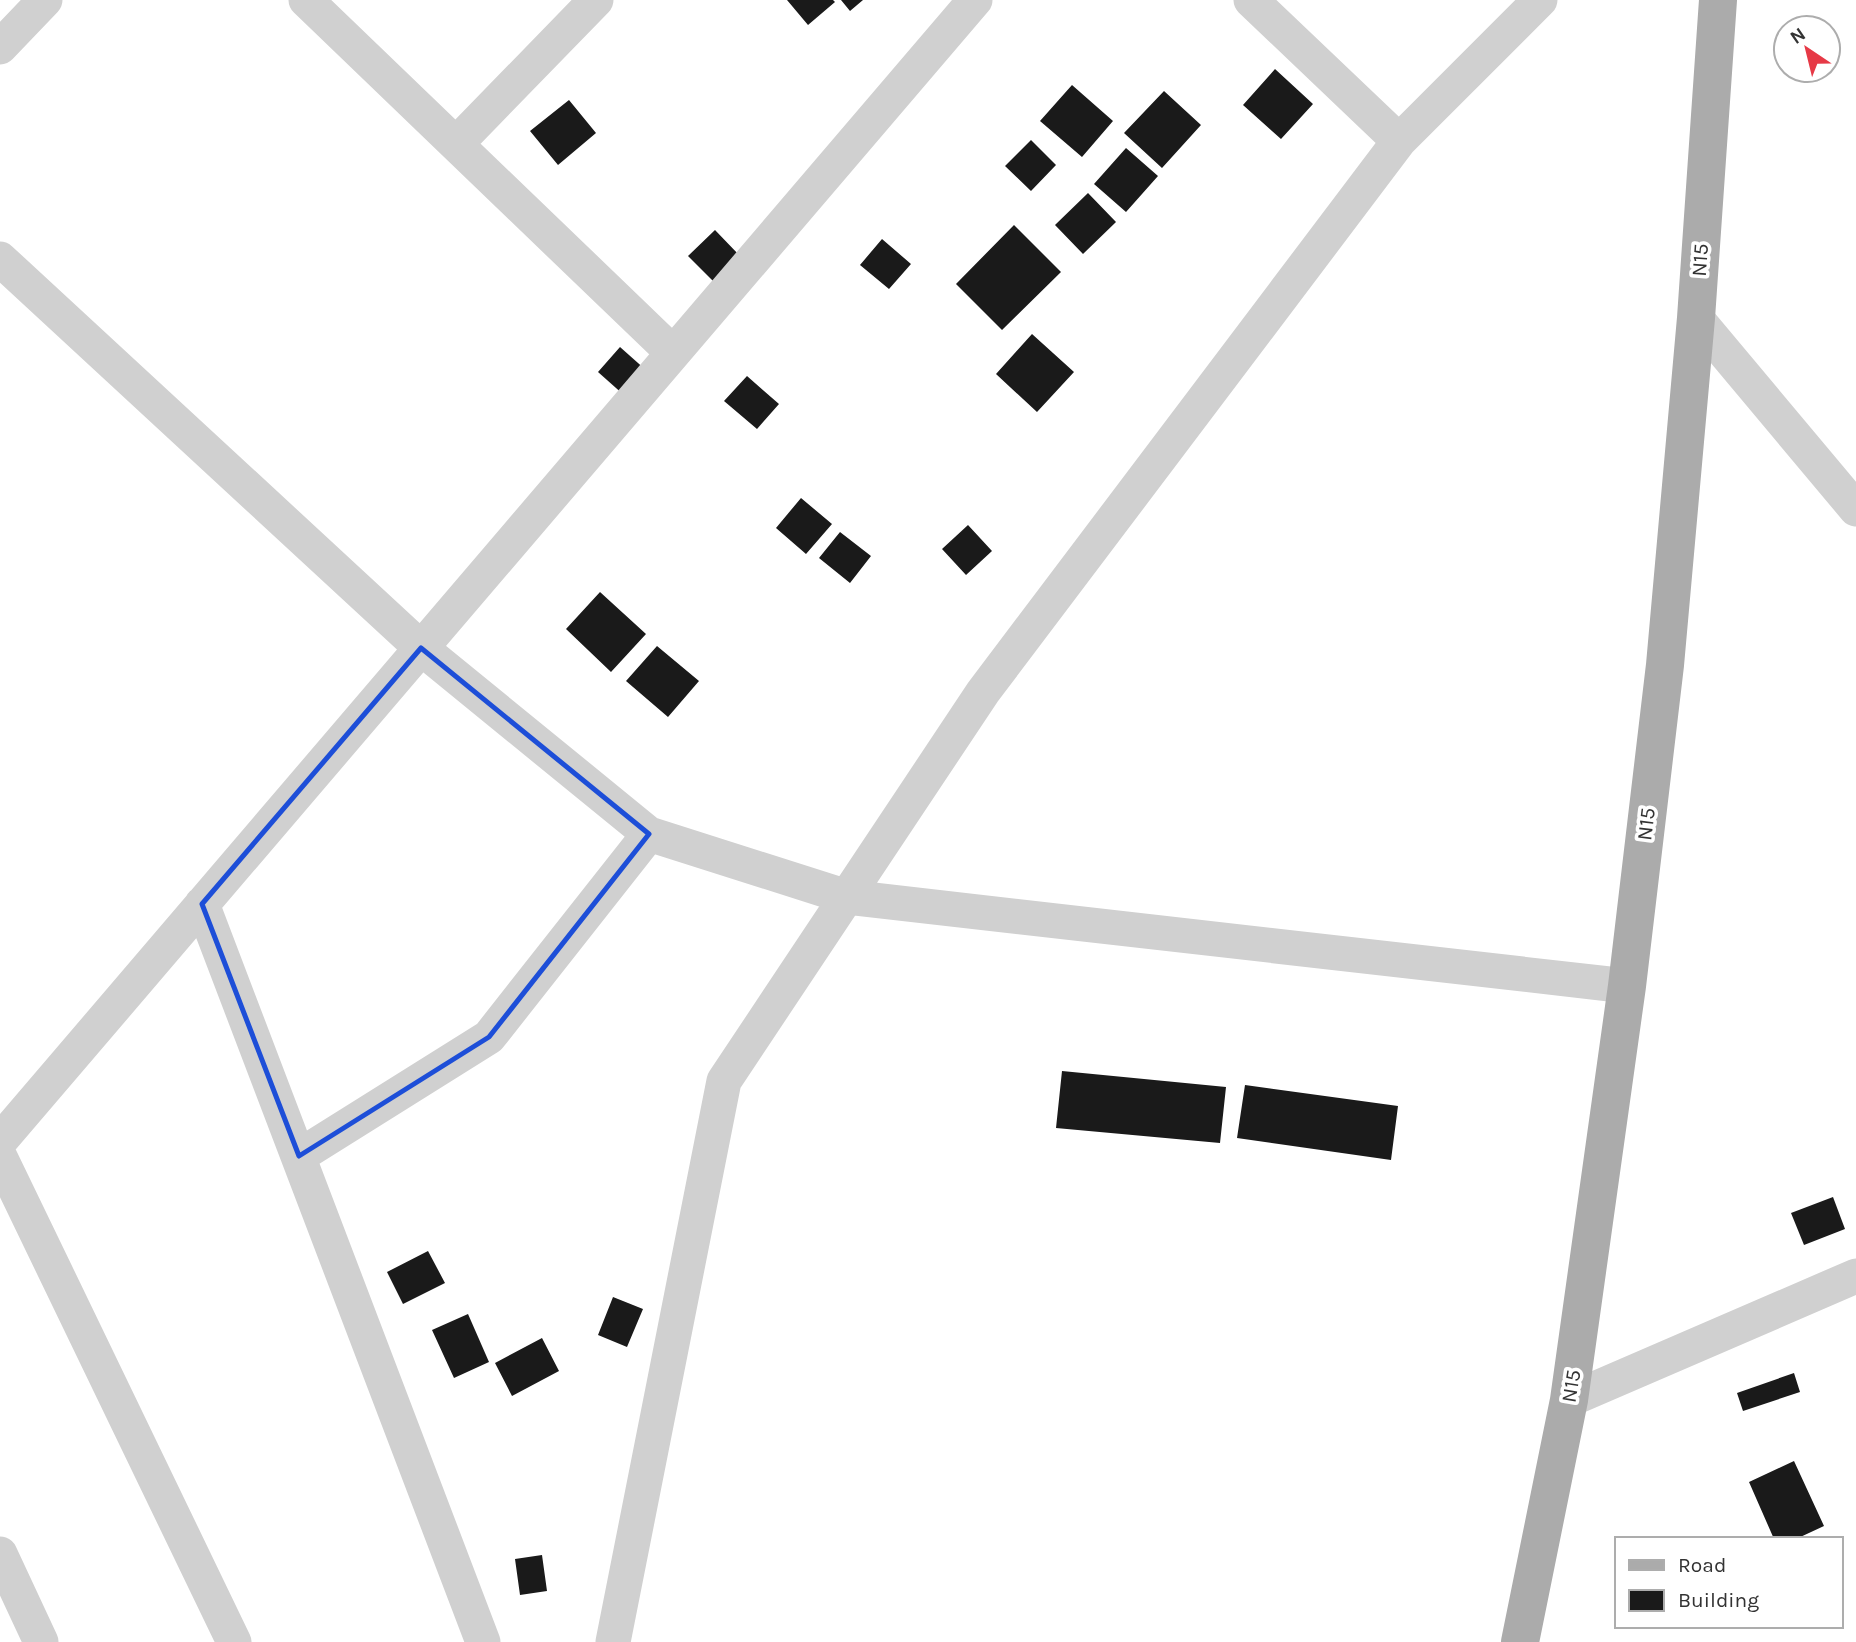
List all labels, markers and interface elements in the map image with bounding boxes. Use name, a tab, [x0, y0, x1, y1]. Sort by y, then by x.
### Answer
north arrow	[1772, 14, 1842, 84]
text: N	[1786, 23, 1810, 49]
street label: N15	[1687, 243, 1713, 277]
street label: N15	[1632, 806, 1660, 842]
street label: N15	[1557, 1368, 1585, 1404]
legend	[1615, 1537, 1842, 1628]
text: Road	[1678, 1553, 1726, 1577]
text: Building	[1678, 1588, 1759, 1612]

